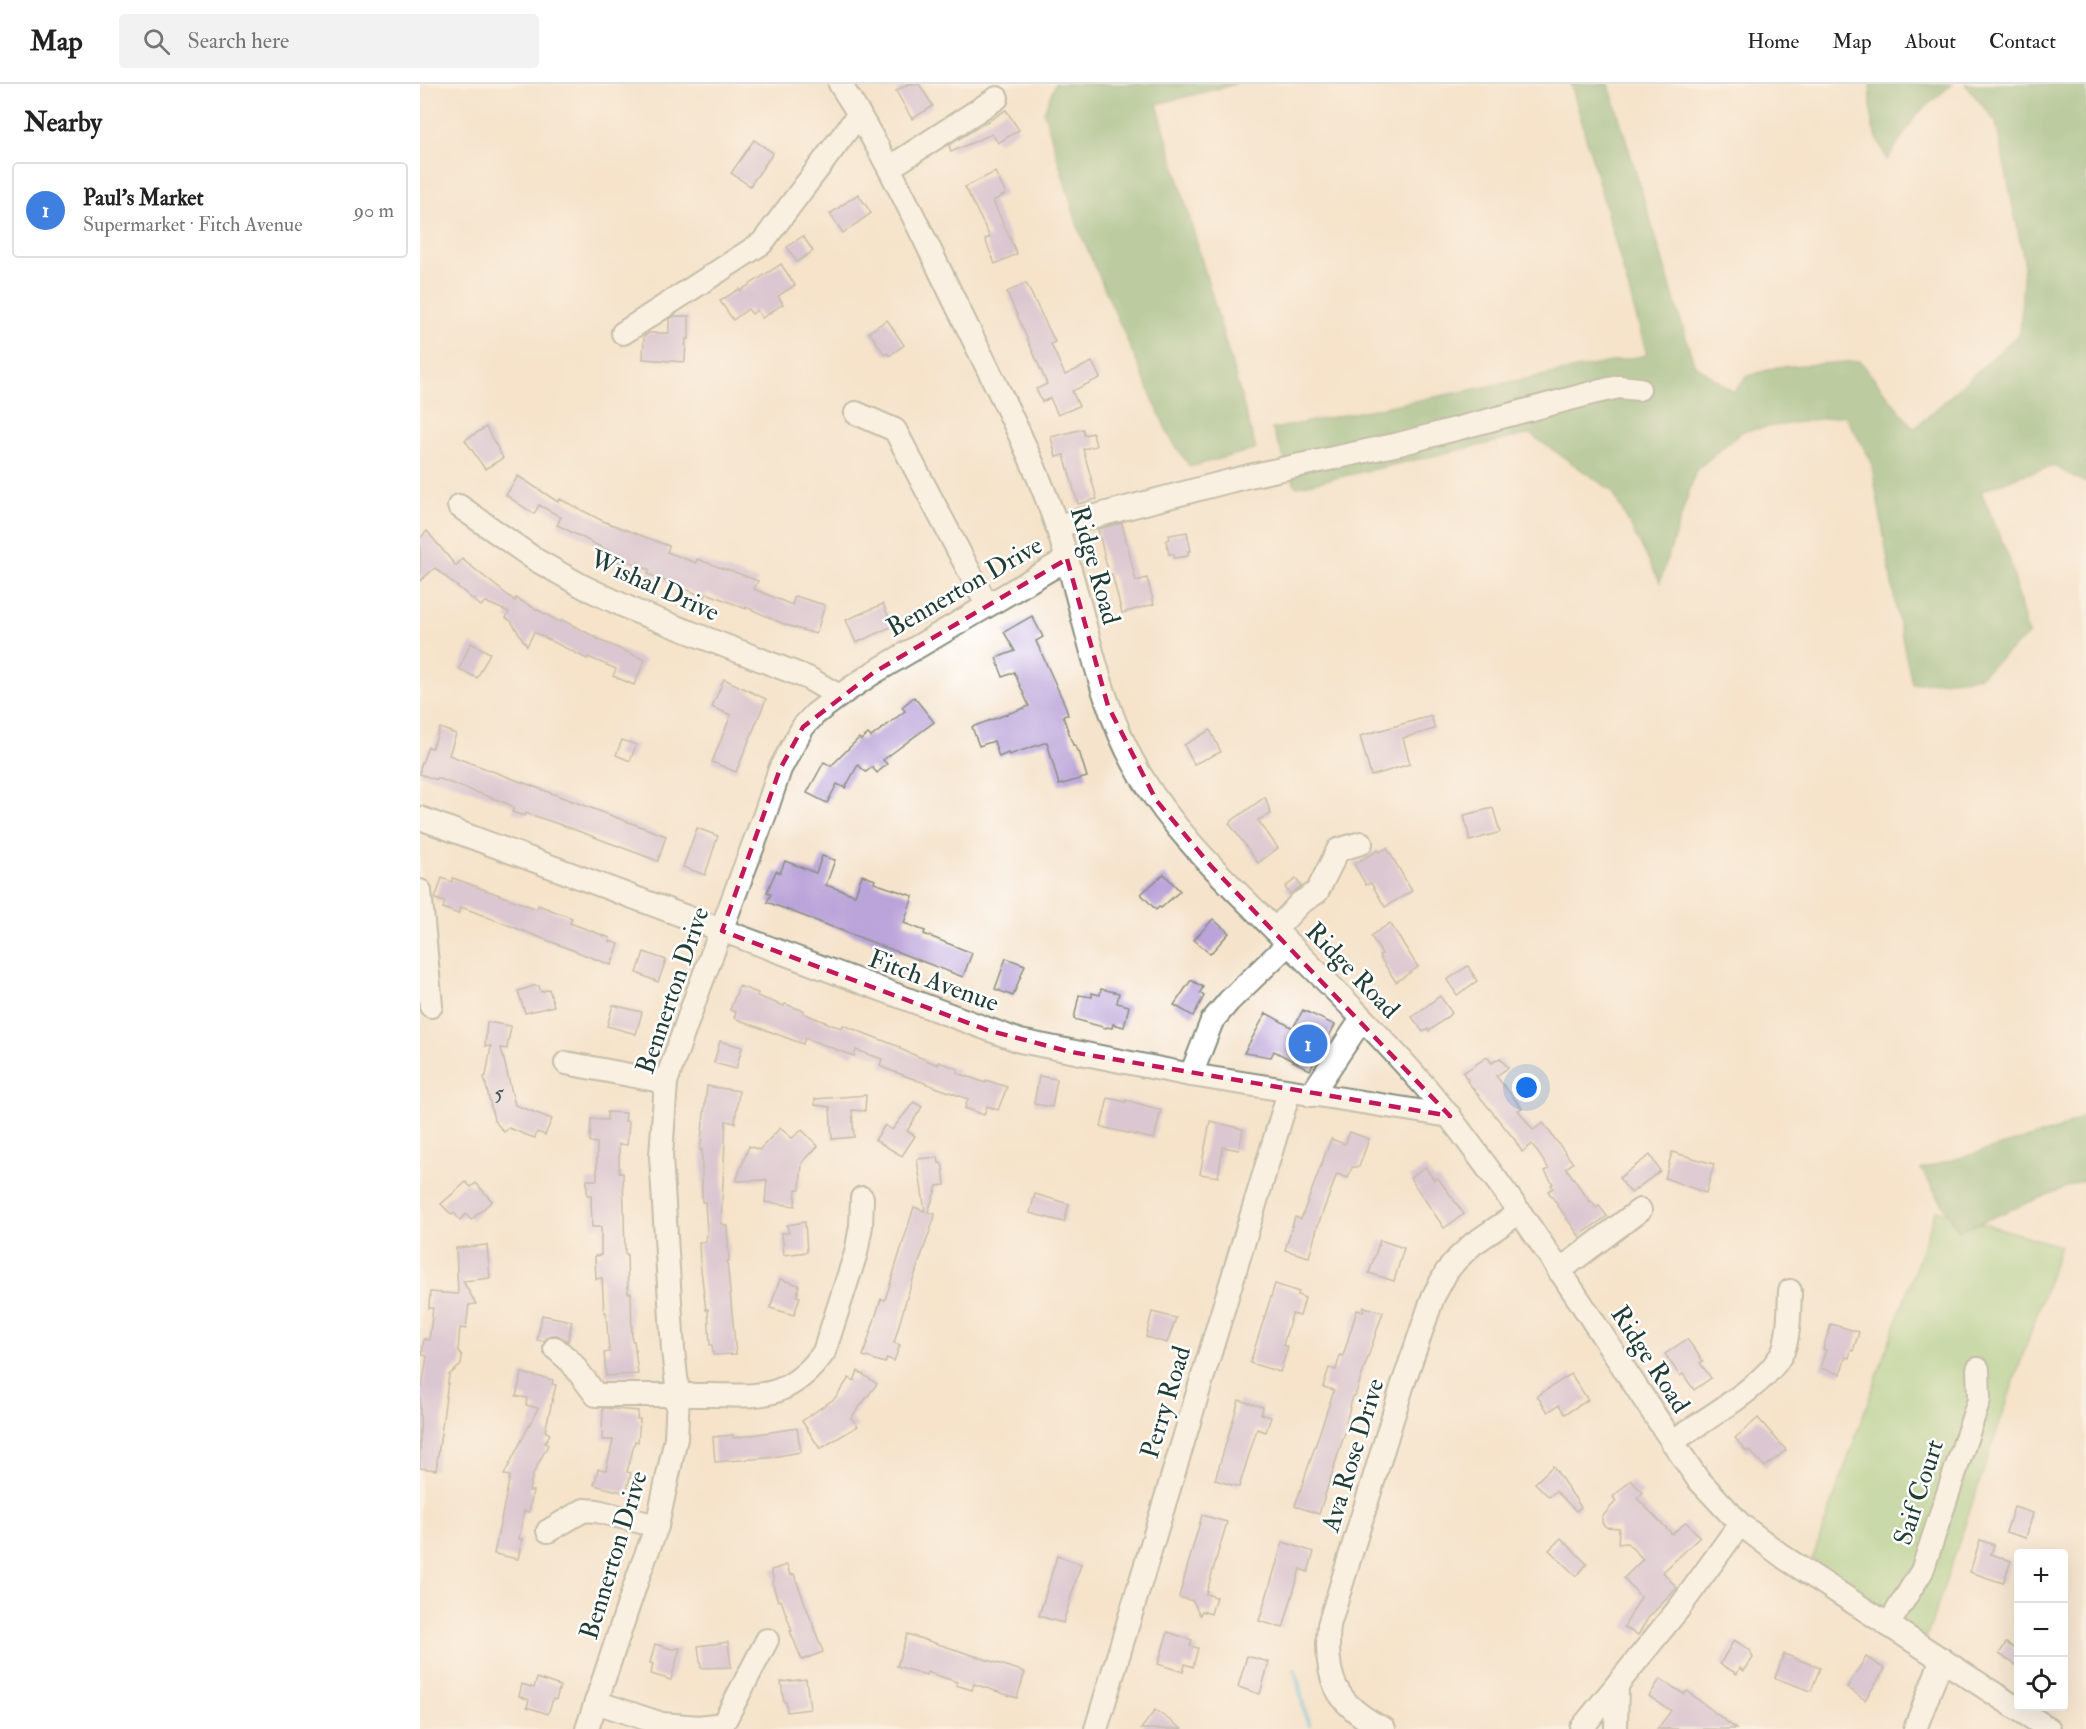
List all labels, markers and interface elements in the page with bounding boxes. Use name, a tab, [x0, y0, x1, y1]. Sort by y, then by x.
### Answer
search box	[119, 14, 539, 68]
text: Map	[30, 24, 83, 59]
icon: search	[140, 25, 173, 58]
text: Search here	[188, 27, 289, 55]
text: Home	[1747, 28, 1799, 55]
text: Map	[1832, 28, 1872, 55]
text: About	[1905, 28, 1956, 55]
text: Contact	[1989, 28, 2056, 55]
text: Nearby	[24, 107, 102, 139]
text: Paul’s Market	[83, 184, 204, 212]
text: 1	[42, 198, 49, 223]
text: 90 m	[354, 198, 394, 223]
text: Supermarket · Fitch Avenue	[83, 212, 303, 237]
street label: Ridge Road	[1063, 502, 1127, 628]
street label: Bennerton Drive	[881, 529, 1048, 644]
street label: Wishal Drive	[584, 543, 724, 629]
street label: Bennerton Drive	[629, 902, 717, 1078]
street label: Ridge Road	[1299, 916, 1406, 1026]
street label: Fitch Avenue	[864, 943, 1003, 1019]
pin: 1	[1288, 1022, 1328, 1066]
your location	[1512, 1073, 1541, 1102]
house number: 5	[494, 1079, 504, 1107]
street label: Ridge Road	[1604, 1300, 1697, 1419]
street label: Perry Road	[1134, 1342, 1198, 1462]
street label: Ava Rose Drive	[1314, 1375, 1392, 1537]
street label: Saif Court	[1887, 1435, 1951, 1549]
street label: Bennerton Drive	[573, 1467, 655, 1643]
map controls	[2014, 1549, 2068, 1711]
button: +	[2014, 1549, 2068, 1603]
button: −	[2014, 1603, 2068, 1657]
button: locate	[2014, 1657, 2068, 1711]

